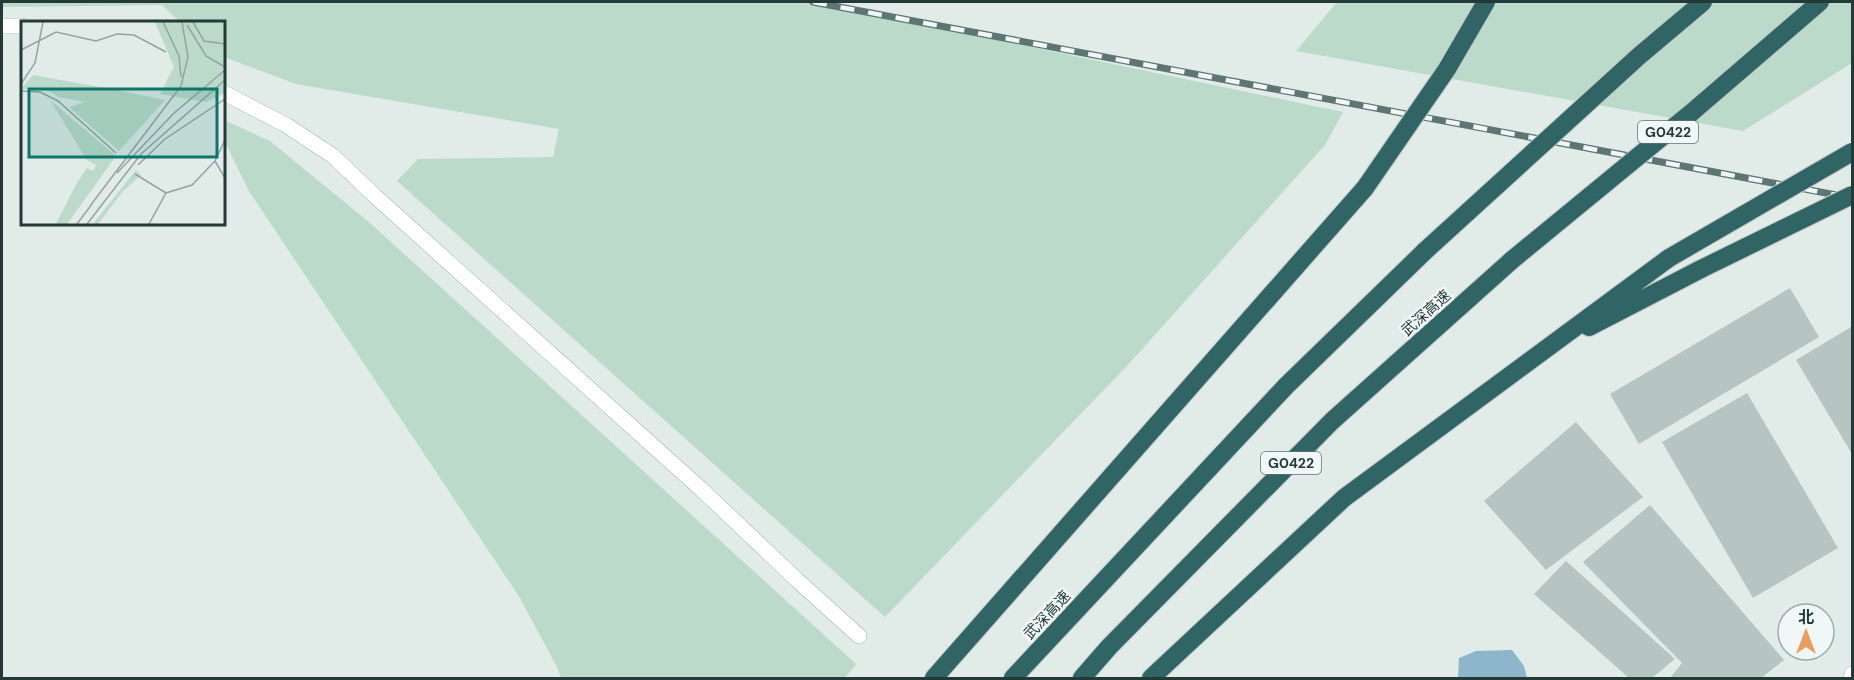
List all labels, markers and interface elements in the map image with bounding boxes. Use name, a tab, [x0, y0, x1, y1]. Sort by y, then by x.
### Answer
inset map	[21, 21, 225, 225]
road number: G0422	[1638, 121, 1698, 143]
street label: 武深高速	[1397, 285, 1455, 341]
road number: G0422	[1261, 452, 1321, 474]
street label: 武深高速	[1019, 586, 1075, 644]
north arrow	[1776, 602, 1836, 662]
text: 北	[1798, 607, 1814, 628]

